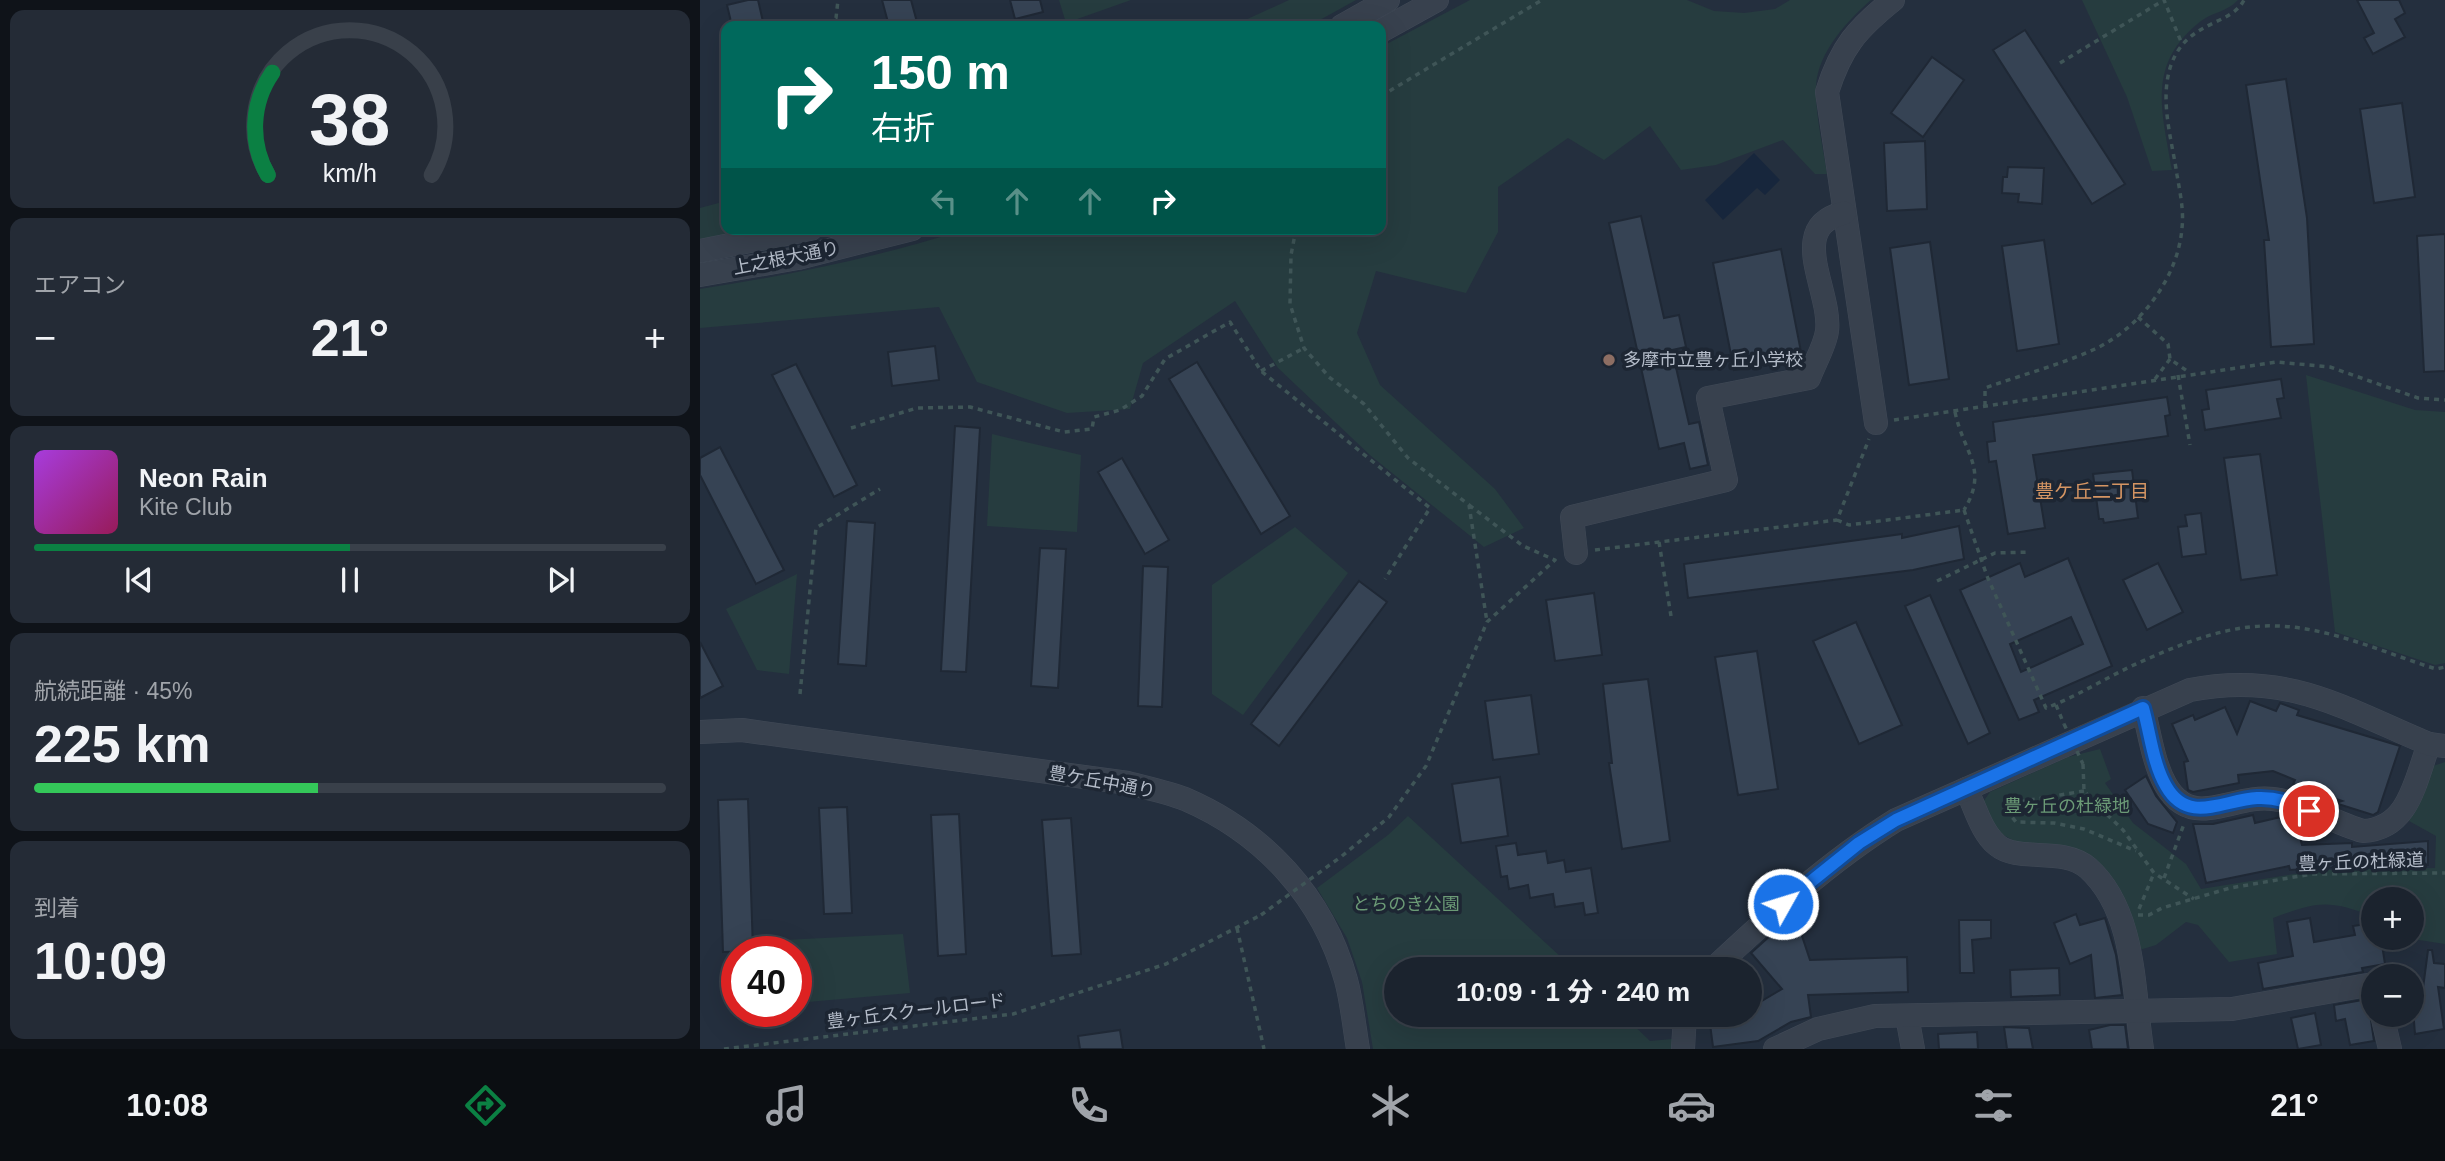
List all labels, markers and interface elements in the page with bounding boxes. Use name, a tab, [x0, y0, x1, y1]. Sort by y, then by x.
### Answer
text: 150 m	[871, 45, 1010, 99]
icon: right	[756, 49, 847, 140]
text: 38	[310, 79, 390, 160]
text: 右折	[871, 110, 935, 146]
text: km/h	[323, 159, 377, 187]
icon: left	[925, 182, 963, 220]
icon: ahead	[998, 182, 1036, 220]
icon: ahead	[1071, 182, 1109, 220]
icon: right	[1144, 182, 1182, 220]
street label: 上之根大通り	[731, 238, 841, 278]
text: エアコン	[34, 272, 126, 298]
text: 21°	[311, 309, 389, 367]
text: −	[34, 317, 56, 359]
text: +	[644, 317, 666, 359]
place label: 多摩市立豊ヶ丘小学校	[1623, 350, 1803, 370]
marker: 多摩市立豊ヶ丘小学校	[1601, 352, 1617, 368]
text: Neon Rain	[139, 463, 268, 493]
district label: 豊ケ丘二丁目	[2035, 481, 2149, 502]
text: Kite Club	[139, 494, 232, 520]
icon: previous	[120, 561, 158, 599]
icon: pause	[331, 561, 369, 599]
icon: next	[542, 561, 580, 599]
text: 航続距離 · 45%	[34, 678, 192, 704]
text: 225 km	[34, 715, 210, 773]
street label: 豊ケ丘中通り	[1047, 763, 1157, 801]
pin	[2279, 781, 2339, 841]
icon: arrive	[2290, 792, 2328, 830]
park label: 豊ヶ丘の杜緑地	[2004, 796, 2130, 816]
street label: 豊ヶ丘の杜緑道	[2298, 850, 2424, 874]
position arrow	[1746, 867, 1820, 941]
map controls	[2361, 887, 2424, 1027]
button: +	[2361, 887, 2424, 950]
park label: とちのき公園	[1352, 894, 1460, 914]
text: 到着	[34, 895, 80, 921]
text: 10:09	[34, 932, 167, 990]
speed limit sign: 40	[721, 936, 812, 1027]
button: −	[2361, 964, 2424, 1027]
text: 10:09 · 1 分 · 240 m	[1456, 977, 1690, 1007]
street label: 豊ヶ丘スクールロード	[825, 990, 1007, 1032]
icon: directions	[461, 1081, 510, 1130]
icon: music	[762, 1081, 811, 1130]
icon: phone	[1064, 1081, 1113, 1130]
icon: climate	[1366, 1081, 1415, 1130]
icon: car	[1667, 1081, 1716, 1130]
icon: filters	[1969, 1081, 2018, 1130]
text: 10:08	[126, 1087, 208, 1123]
text: 21°	[2270, 1087, 2319, 1123]

